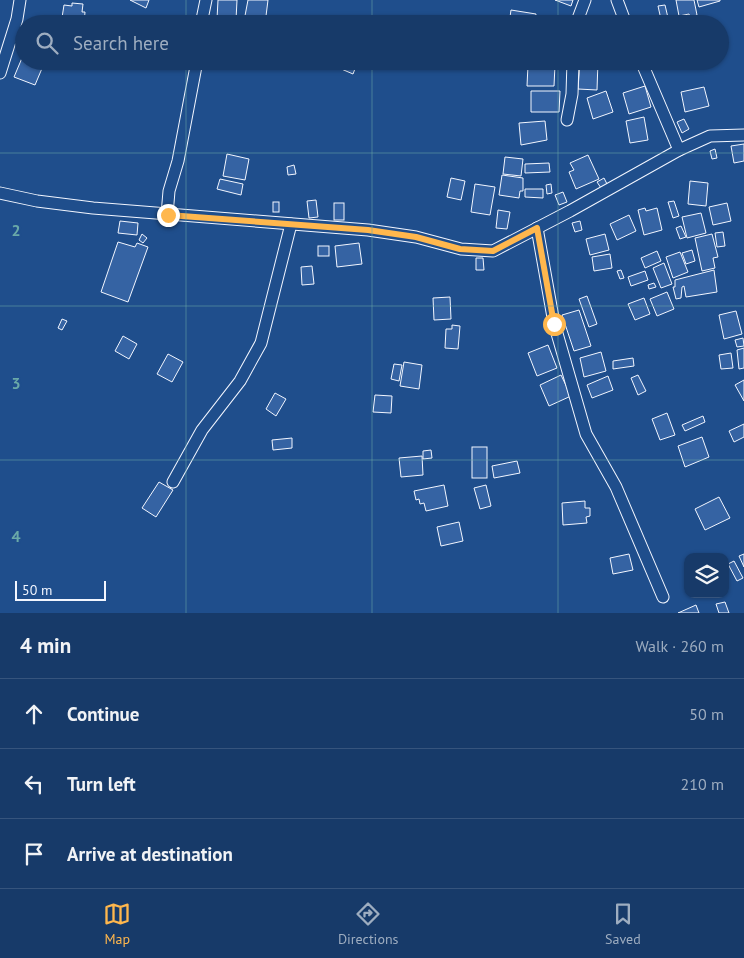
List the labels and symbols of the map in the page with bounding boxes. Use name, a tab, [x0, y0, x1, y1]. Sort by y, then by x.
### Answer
route end	[157, 204, 180, 227]
text: 2	[11, 220, 21, 240]
route start	[543, 313, 566, 336]
text: 3	[11, 373, 21, 393]
text: 4	[11, 526, 21, 546]
scale bar	[15, 578, 106, 601]

